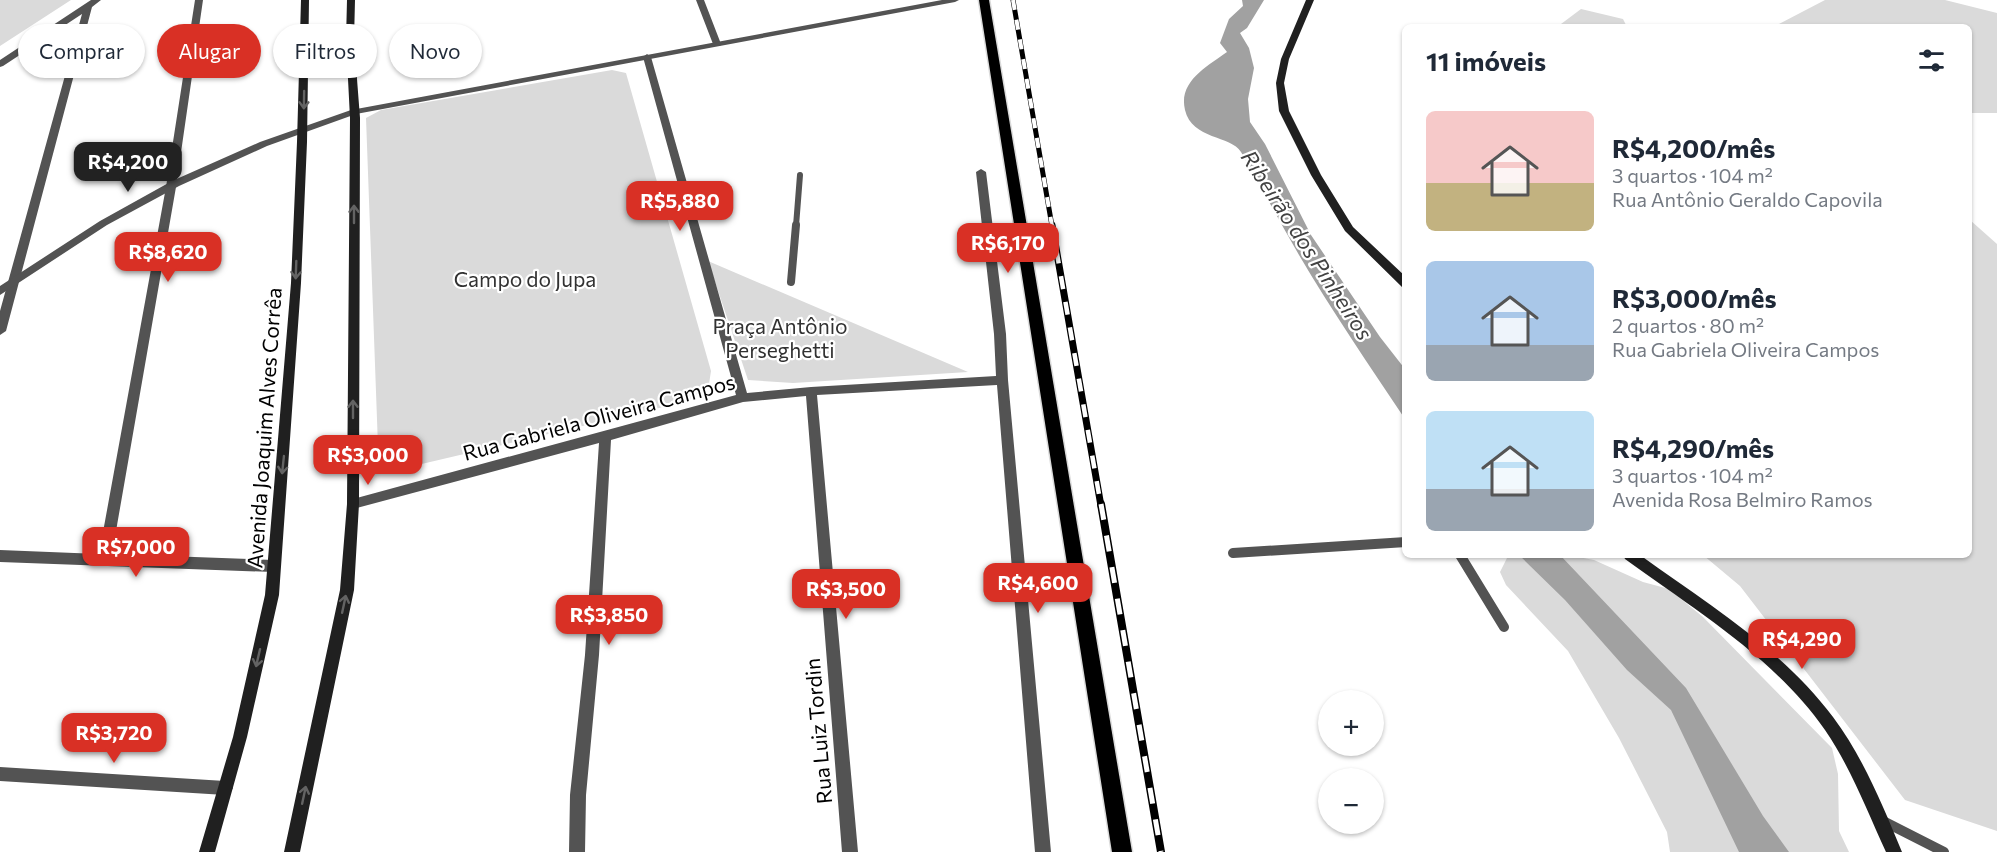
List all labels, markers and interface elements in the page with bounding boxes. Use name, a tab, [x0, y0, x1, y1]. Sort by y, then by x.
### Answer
chip: Comprar	[18, 24, 145, 78]
chip: Alugar	[157, 24, 261, 78]
chip: Filtros	[273, 24, 377, 78]
chip: Novo	[389, 24, 482, 78]
icon: filters	[1915, 44, 1948, 77]
text: 11 imóveis	[1426, 45, 1546, 76]
one-way arrow	[298, 90, 309, 110]
text: R$4,200/mês	[1612, 132, 1775, 163]
icon: home	[1474, 135, 1546, 207]
pin: R$4,200	[73, 142, 183, 193]
water label: Ribeirão dos Pinheiros	[1236, 145, 1379, 345]
text: R$4,200	[88, 149, 168, 173]
text: 3 quartos · 104 m²	[1612, 163, 1773, 187]
pin: R$5,880	[625, 181, 735, 232]
text: Rua Antônio Geraldo Capovila	[1612, 187, 1883, 211]
text: R$5,880	[640, 188, 720, 212]
one-way arrow	[348, 205, 360, 225]
pin: R$6,170	[953, 223, 1063, 274]
text: R$6,170	[971, 230, 1045, 254]
pin: R$8,620	[113, 232, 223, 283]
text: R$8,620	[129, 239, 207, 263]
one-way arrow	[291, 260, 302, 280]
park label: Campo do Jupa	[454, 266, 596, 291]
text: R$3,000/mês	[1612, 282, 1777, 313]
icon: home	[1474, 285, 1546, 357]
street label: Avenida Joaquim Alves Corrêa	[241, 287, 286, 569]
park label: Praça Antônio Perseghetti	[712, 313, 848, 362]
text: 2 quartos · 80 m²	[1612, 313, 1764, 337]
text: Rua Gabriela Oliveira Campos	[1612, 337, 1879, 361]
street label: Rua Gabriela Oliveira Campos	[460, 368, 737, 465]
one-way arrow	[347, 400, 359, 420]
text: R$4,290/mês	[1612, 432, 1774, 463]
pin: R$3,000	[313, 435, 423, 486]
icon: home	[1474, 435, 1546, 507]
text: R$3,000	[327, 442, 409, 466]
one-way arrow	[277, 455, 288, 474]
text: 3 quartos · 104 m²	[1612, 463, 1773, 487]
text: Avenida Rosa Belmiro Ramos	[1612, 487, 1872, 511]
pin: R$7,000	[81, 527, 191, 578]
text: R$7,000	[96, 534, 176, 558]
pin: R$4,600	[983, 563, 1093, 614]
pin: R$3,500	[791, 569, 901, 620]
text: R$4,600	[997, 570, 1079, 594]
text: R$3,500	[806, 576, 886, 600]
one-way arrow	[339, 595, 350, 614]
pin: R$3,850	[554, 595, 664, 646]
text: R$3,850	[570, 602, 648, 626]
pin: R$4,290	[1747, 619, 1857, 670]
text: R$4,290	[1762, 626, 1842, 650]
one-way arrow	[251, 648, 263, 667]
street label: Rua Luiz Tordin	[799, 657, 836, 805]
map controls	[1318, 690, 1384, 834]
button: +	[1318, 690, 1384, 756]
pin: R$3,720	[59, 713, 169, 764]
text: R$3,720	[75, 720, 153, 744]
button: −	[1318, 768, 1384, 834]
one-way arrow	[299, 785, 310, 805]

